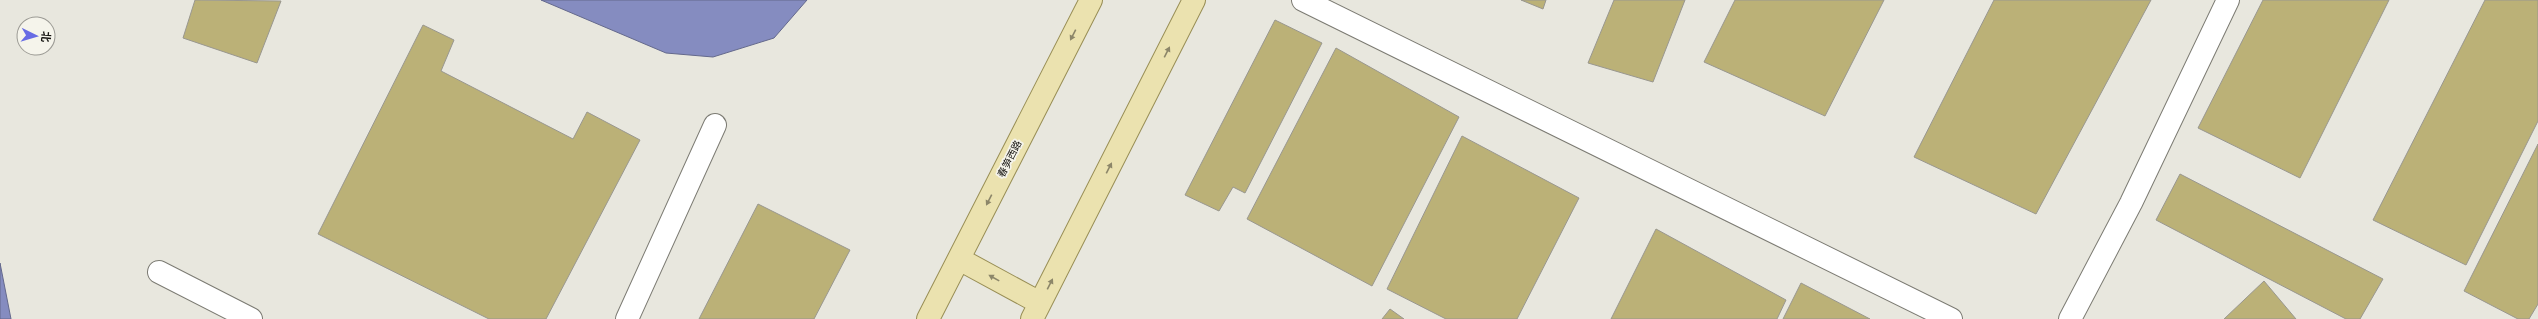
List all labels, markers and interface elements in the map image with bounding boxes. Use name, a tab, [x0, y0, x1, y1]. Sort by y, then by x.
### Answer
north arrow	[16, 16, 56, 56]
one-way arrow	[1070, 29, 1076, 41]
text: 北	[39, 31, 52, 43]
one-way arrow	[1164, 47, 1171, 58]
street label: 春笋西路	[996, 138, 1024, 180]
one-way arrow	[1105, 163, 1112, 174]
one-way arrow	[985, 195, 992, 206]
one-way arrow	[988, 274, 999, 281]
one-way arrow	[1047, 278, 1053, 290]

